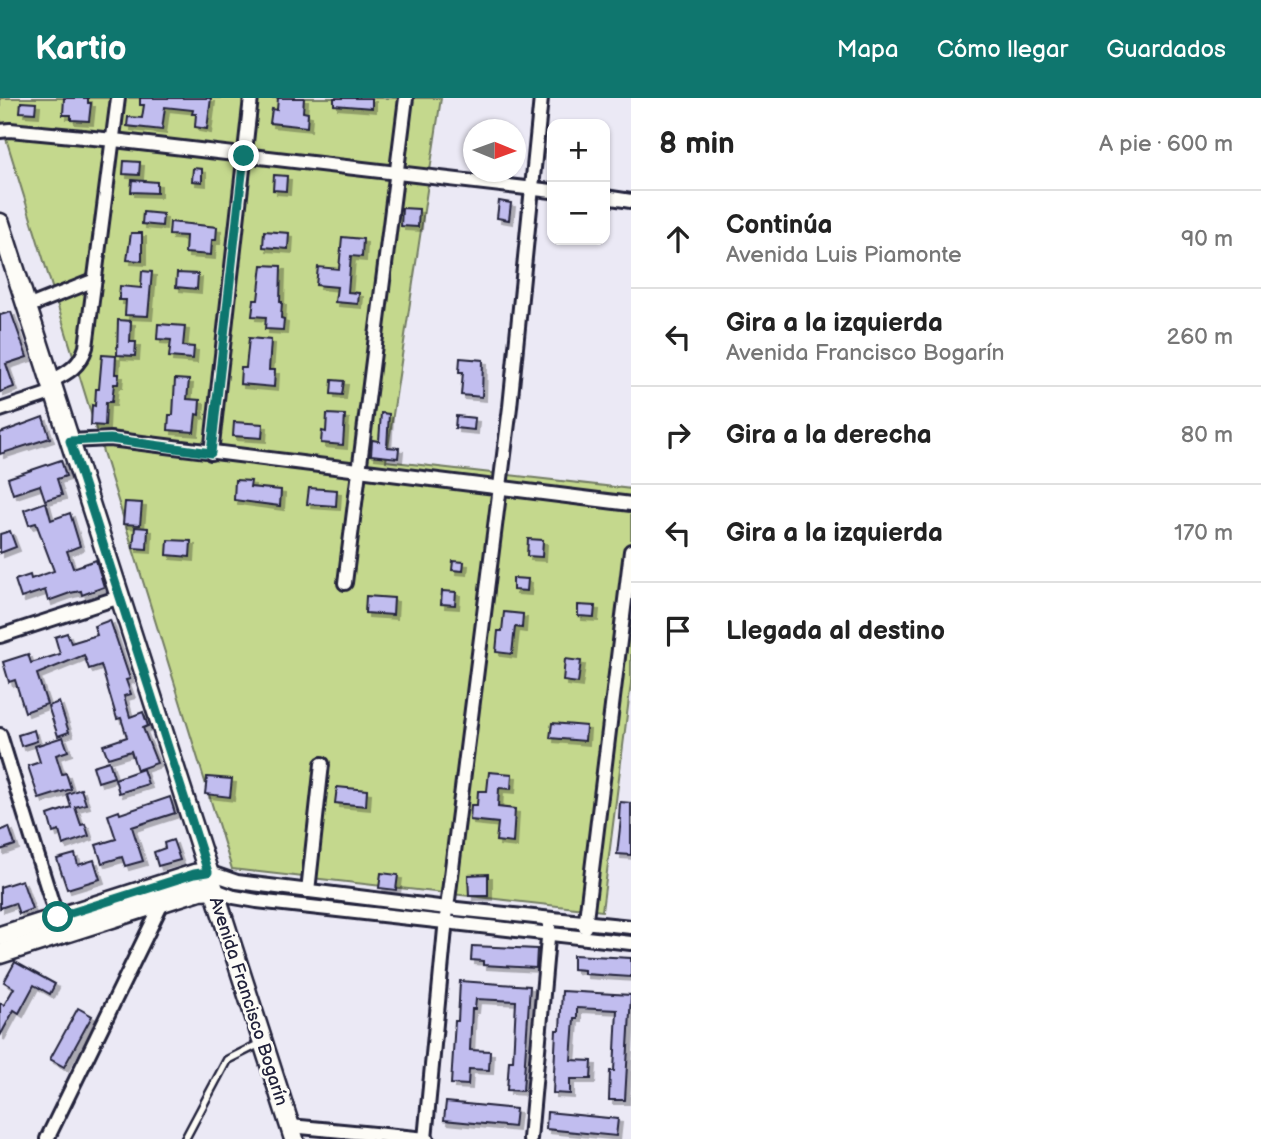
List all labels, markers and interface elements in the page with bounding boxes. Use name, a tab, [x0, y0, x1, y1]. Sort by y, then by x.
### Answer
text: Kartio	[35, 29, 127, 69]
text: Mapa	[837, 35, 899, 64]
text: Cómo llegar	[937, 35, 1068, 64]
text: Guardados	[1106, 35, 1226, 64]
north arrow	[463, 119, 526, 182]
map controls	[547, 119, 610, 245]
button: +	[547, 119, 610, 182]
text: 8 min	[659, 126, 735, 162]
text: A pie · 600 m	[1099, 130, 1233, 158]
route end	[228, 140, 259, 171]
button: −	[547, 182, 610, 245]
text: Continúa	[726, 210, 833, 241]
icon: ahead	[659, 220, 697, 258]
text: 90 m	[1181, 225, 1233, 253]
text: Avenida Luis Piamonte	[726, 241, 962, 269]
text: Gira a la izquierda	[726, 308, 943, 339]
icon: left	[659, 318, 697, 356]
text: 260 m	[1167, 323, 1233, 351]
text: Avenida Francisco Bogarín	[726, 339, 1005, 367]
icon: right	[659, 416, 697, 454]
text: Gira a la derecha	[726, 420, 932, 451]
text: 80 m	[1181, 421, 1233, 449]
icon: left	[659, 514, 697, 552]
text: Gira a la izquierda	[726, 518, 943, 549]
text: 170 m	[1174, 519, 1233, 547]
icon: arrive	[659, 612, 697, 650]
text: Llegada al destino	[726, 616, 945, 647]
street label: Avenida Francisco Bogarín	[205, 894, 292, 1108]
route start	[42, 901, 73, 932]

